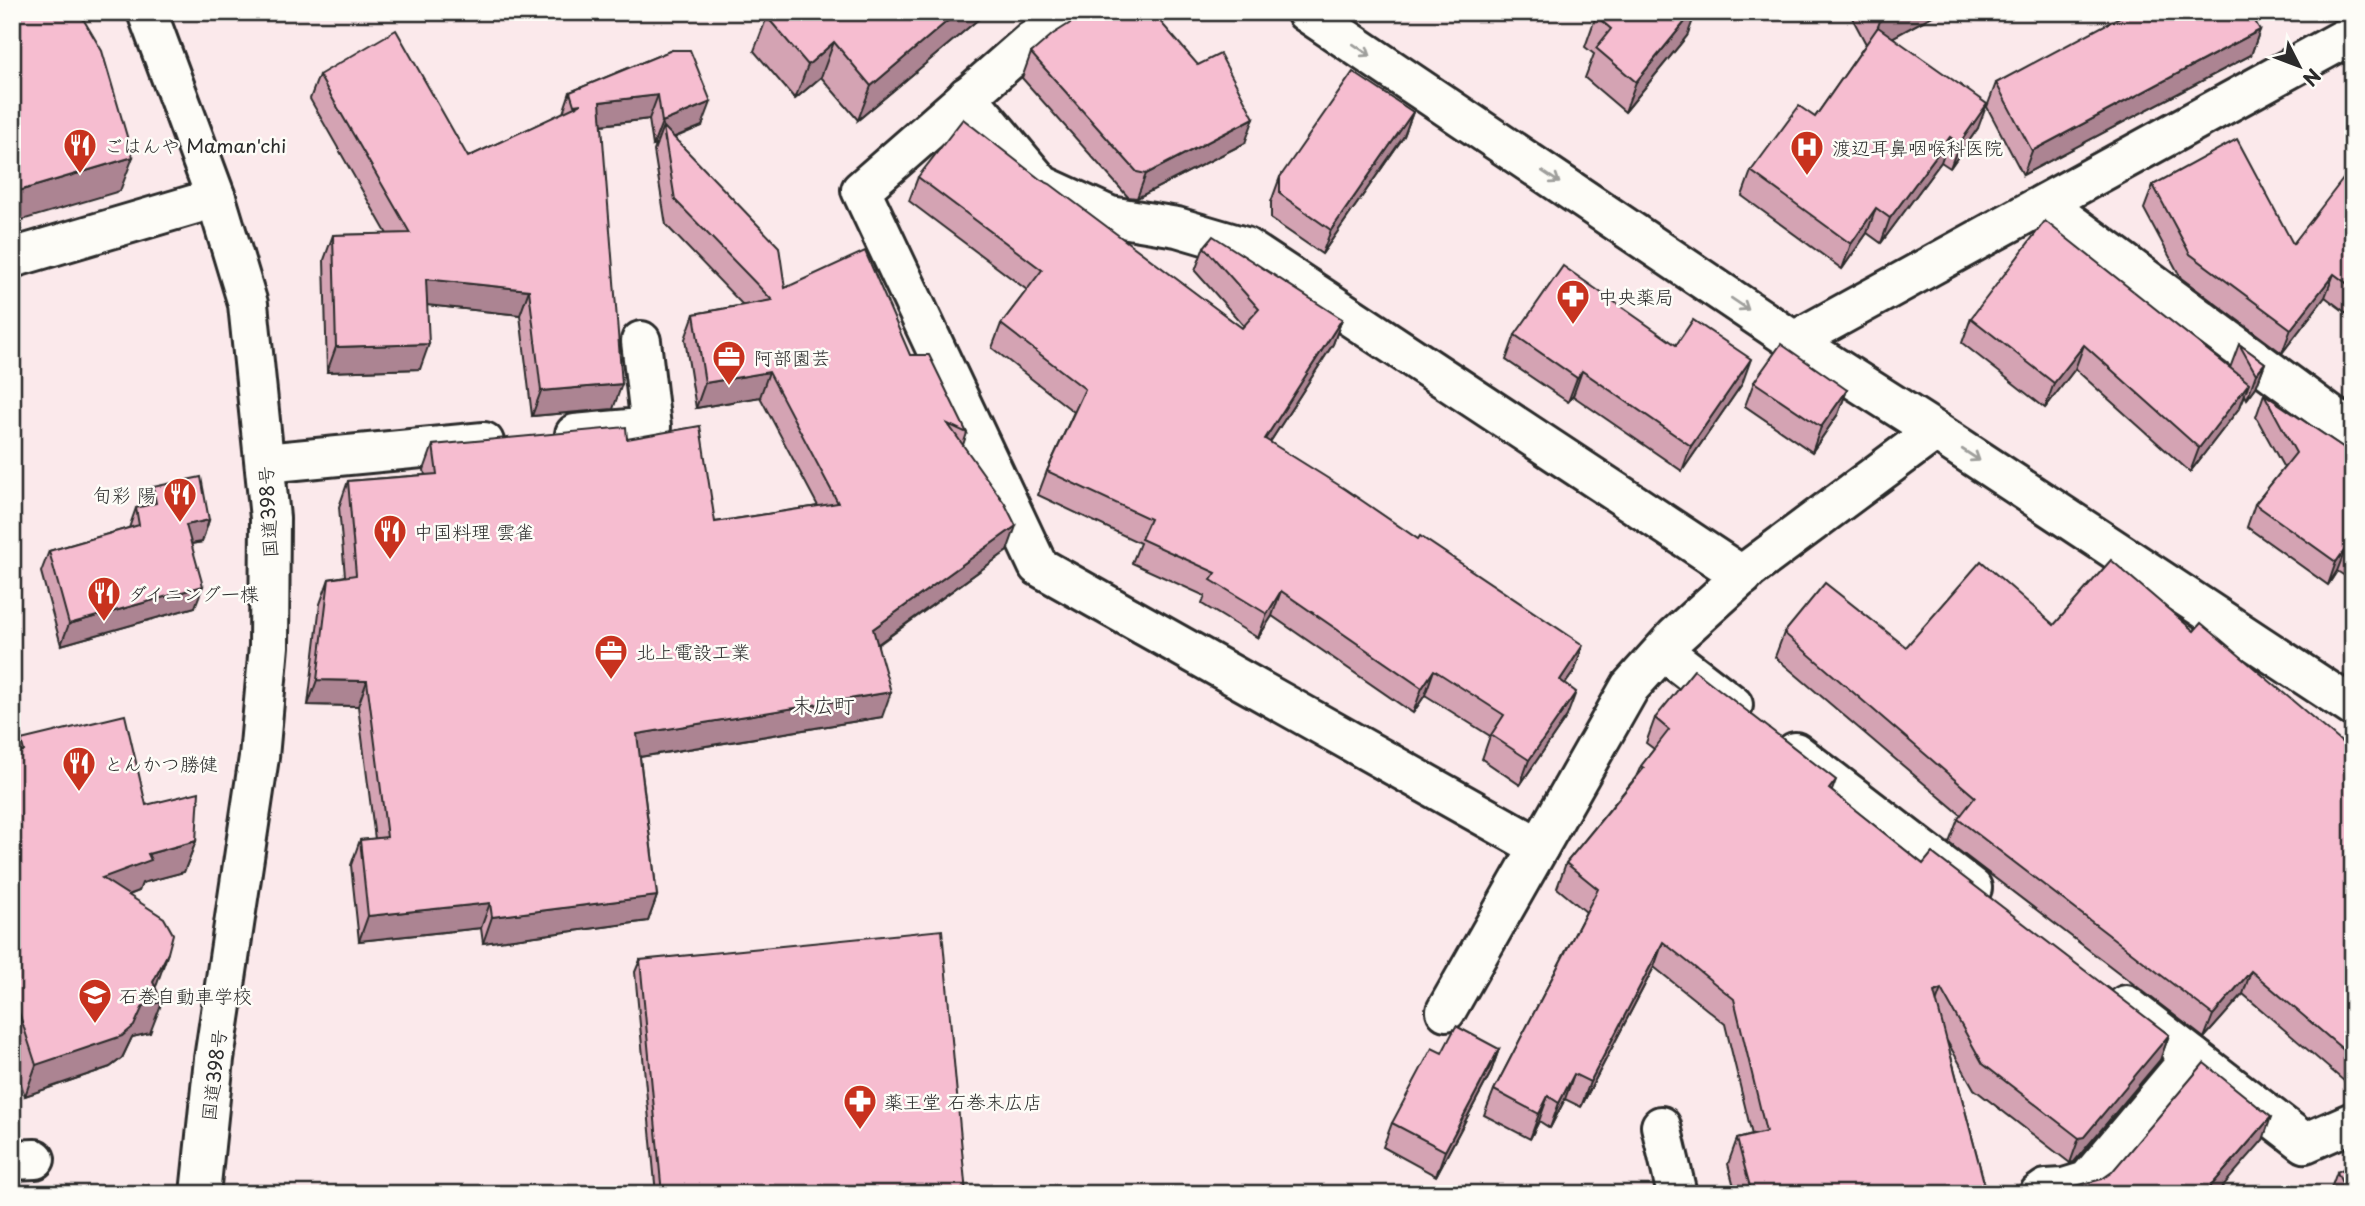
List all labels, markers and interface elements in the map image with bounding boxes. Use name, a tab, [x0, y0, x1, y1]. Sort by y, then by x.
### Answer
north arrow	[2264, 32, 2334, 102]
one-way arrow	[1352, 43, 1371, 57]
text: N	[2297, 63, 2328, 93]
restaurant icon: ごはんや Maman'chi	[61, 126, 99, 175]
hospital icon: 渡辺耳鼻咽喉科医院	[1788, 128, 1826, 177]
place label: ごはんや Maman'chi	[104, 131, 286, 159]
place label: 渡辺耳鼻咽喉科医院	[1832, 133, 2003, 161]
one-way arrow	[1541, 170, 1560, 184]
pharmacy icon: 中央薬局	[1554, 277, 1592, 326]
place label: 中央薬局	[1598, 282, 1674, 310]
one-way arrow	[1730, 297, 1749, 311]
office icon: 阿部園芸	[710, 338, 748, 387]
place label: 阿部園芸	[754, 343, 830, 371]
one-way arrow	[1961, 448, 1981, 462]
street label: 国道398号	[251, 465, 283, 559]
restaurant icon: 旬彩 陽	[161, 475, 199, 524]
place label: 旬彩 陽	[93, 480, 156, 508]
restaurant icon: 中国料理 雲雀	[371, 512, 409, 561]
place label: 中国料理 雲雀	[414, 517, 534, 545]
restaurant icon: ダイニング一楪	[85, 574, 123, 623]
place label: ダイニング一楪	[128, 579, 259, 607]
office icon: 北上電設工業	[592, 632, 630, 681]
place label: 北上電設工業	[636, 637, 750, 665]
district label: 末広町	[792, 688, 855, 720]
restaurant icon: とんかつ勝健	[60, 744, 98, 793]
place label: とんかつ勝健	[104, 749, 218, 777]
school or university icon: 石巻自動車学校	[76, 976, 114, 1025]
place label: 石巻自動車学校	[119, 981, 252, 1009]
street label: 国道398号	[193, 1028, 233, 1122]
pharmacy icon: 薬王堂 石巻末広店	[841, 1082, 879, 1131]
place label: 薬王堂 石巻末広店	[884, 1087, 1042, 1115]

